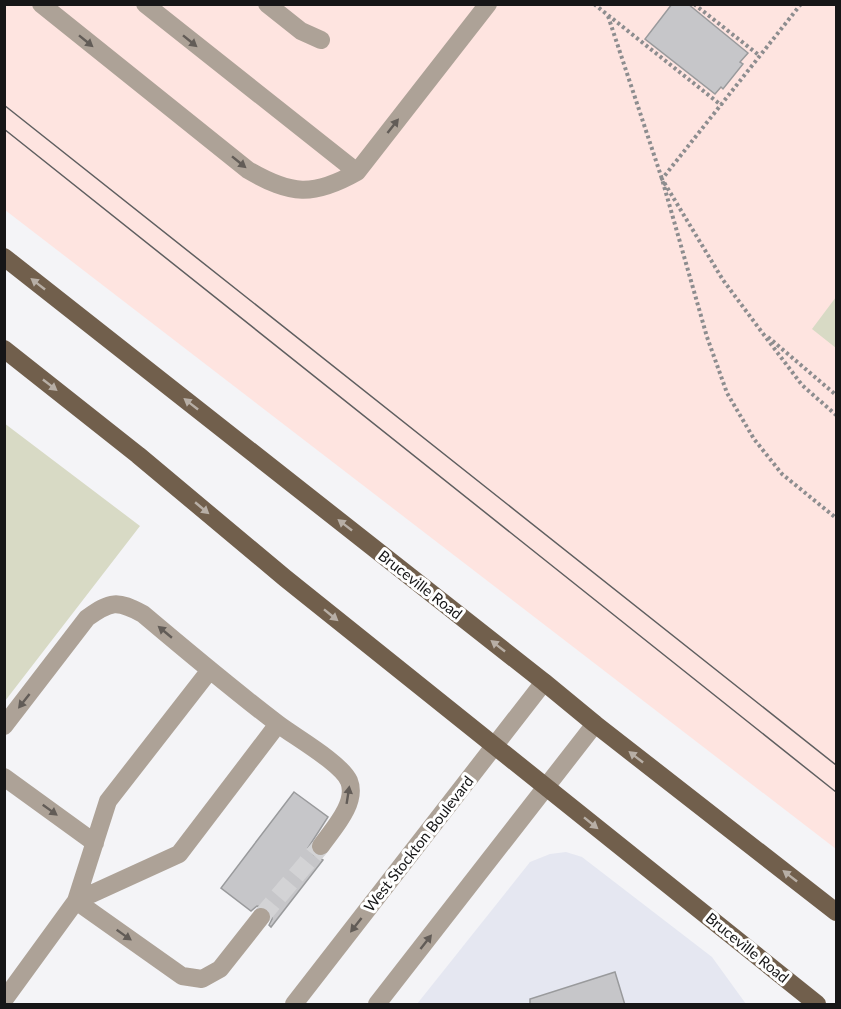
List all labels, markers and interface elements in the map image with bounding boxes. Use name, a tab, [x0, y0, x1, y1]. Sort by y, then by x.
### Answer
one-way arrow	[79, 34, 94, 46]
one-way arrow	[183, 34, 198, 46]
one-way arrow	[387, 118, 400, 134]
one-way arrow	[231, 156, 247, 169]
one-way arrow	[30, 277, 46, 290]
one-way arrow	[43, 378, 58, 390]
one-way arrow	[184, 399, 199, 411]
one-way arrow	[194, 501, 209, 514]
one-way arrow	[337, 520, 352, 532]
street label: Bruceville Road	[375, 546, 466, 623]
one-way arrow	[323, 608, 339, 621]
one-way arrow	[157, 626, 173, 639]
one-way arrow	[490, 640, 505, 652]
one-way arrow	[18, 693, 30, 708]
one-way arrow	[629, 751, 644, 763]
street label: West Stockton Boulevard	[360, 772, 477, 915]
one-way arrow	[344, 786, 353, 805]
one-way arrow	[42, 804, 57, 816]
one-way arrow	[584, 817, 599, 829]
one-way arrow	[783, 870, 799, 882]
street label: Bruceville Road	[702, 908, 793, 986]
one-way arrow	[350, 918, 362, 933]
one-way arrow	[116, 929, 132, 940]
one-way arrow	[419, 934, 431, 949]

